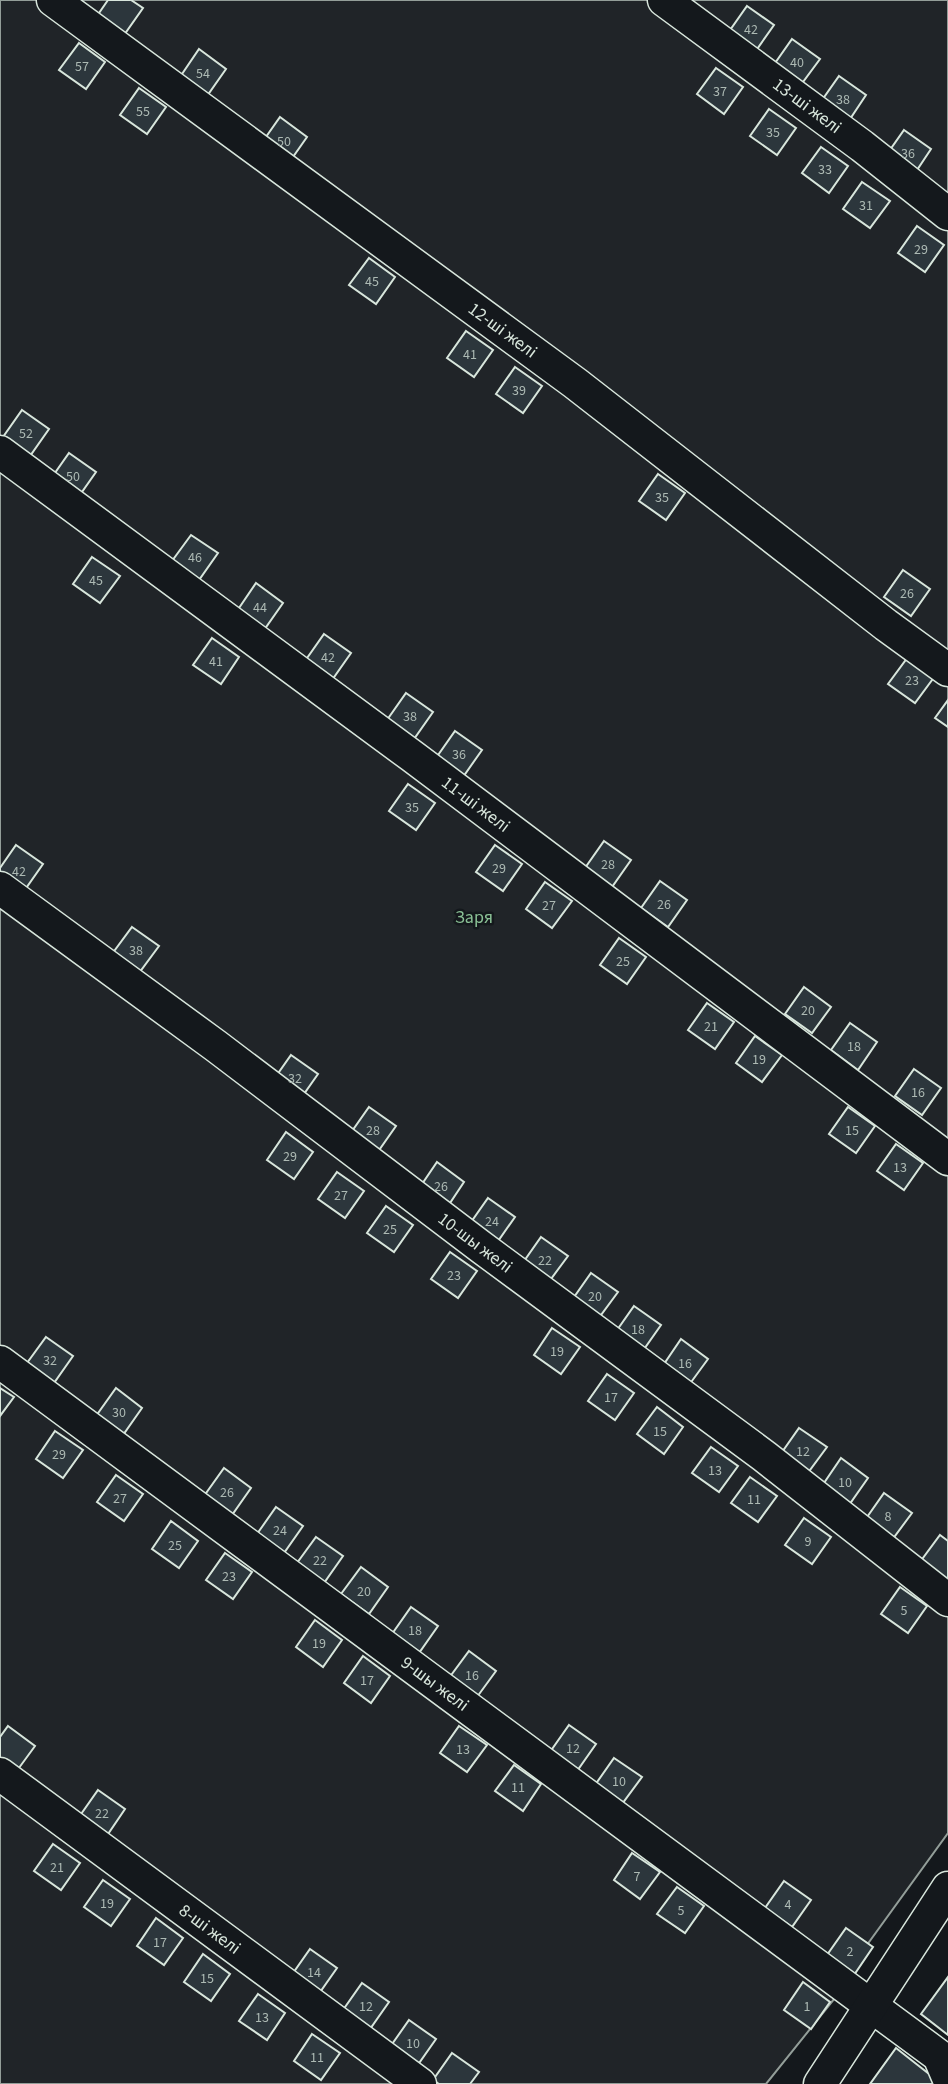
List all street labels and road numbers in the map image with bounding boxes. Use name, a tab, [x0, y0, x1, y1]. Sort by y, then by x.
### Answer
street label: 13-ші желі	[767, 72, 847, 140]
street label: 12-ші желі	[463, 297, 542, 364]
street label: 11-ші желі	[436, 770, 515, 839]
street label: 10-шы желі	[432, 1207, 518, 1279]
street label: 9-шы желі	[396, 1650, 474, 1717]
street label: 8-ші желі	[174, 1898, 246, 1961]

